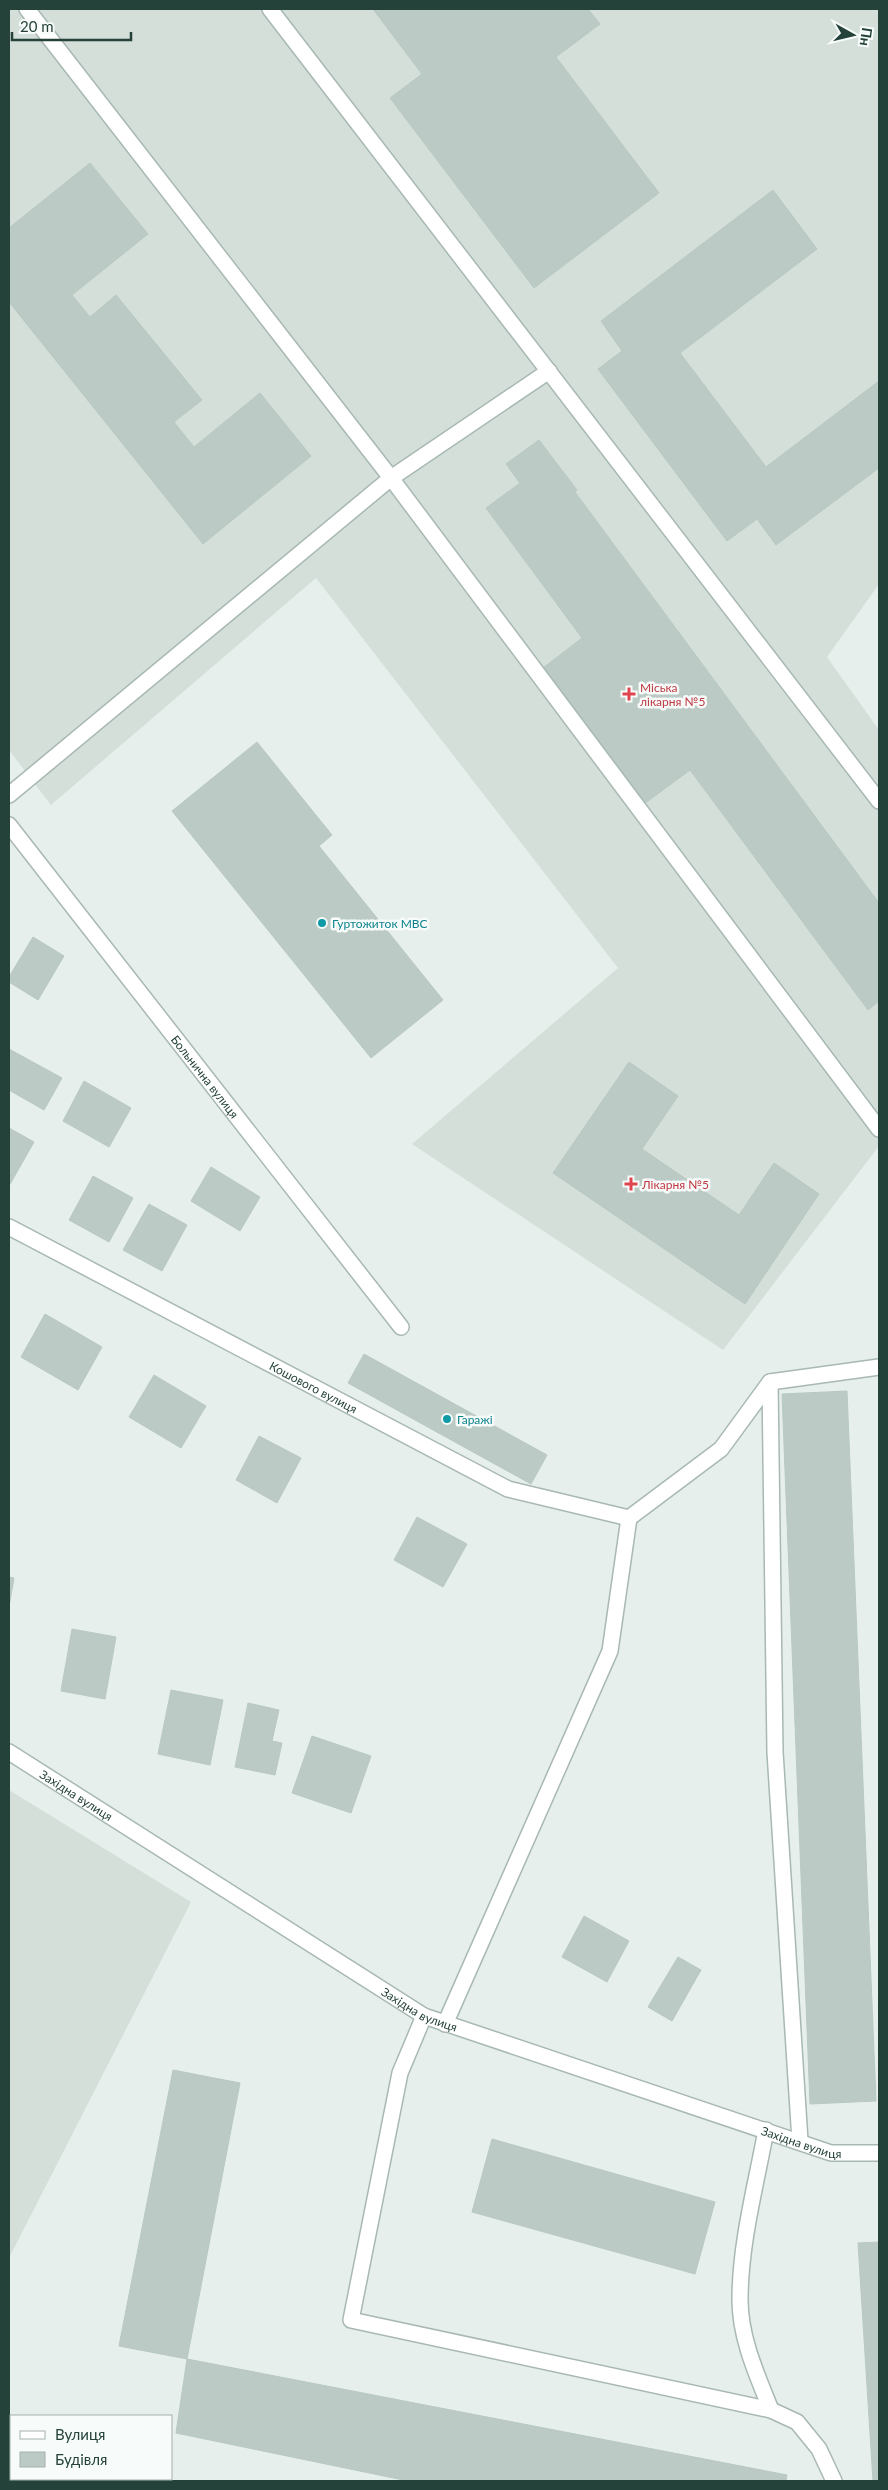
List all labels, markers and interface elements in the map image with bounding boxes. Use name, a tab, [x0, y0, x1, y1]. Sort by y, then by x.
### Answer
scale bar	[12, 10, 131, 42]
north arrow	[828, 10, 878, 60]
text: 20 m	[20, 17, 54, 35]
text: Пн	[857, 27, 876, 47]
place label: Міська лікарня №5	[640, 680, 705, 709]
marker: Міська лікарня №5	[622, 687, 636, 701]
place label: Гуртожиток МВС	[332, 916, 428, 931]
marker: Гуртожиток МВС	[316, 917, 328, 929]
street label: Больнична вулиця	[168, 1032, 242, 1121]
marker: Лікарня №5	[624, 1177, 638, 1191]
place label: Лікарня №5	[641, 1177, 709, 1192]
street label: Кошового вулиця	[267, 1358, 360, 1416]
place label: Гаражі	[457, 1412, 493, 1427]
marker: Гаражі	[441, 1413, 453, 1425]
street label: Західна вулиця	[37, 1766, 116, 1824]
street label: Західна вулиця	[379, 1984, 460, 2034]
street label: Західна вулиця	[759, 2123, 842, 2161]
legend	[10, 2415, 172, 2480]
text: Вулиця	[55, 2425, 105, 2443]
text: Будівля	[55, 2450, 107, 2468]

